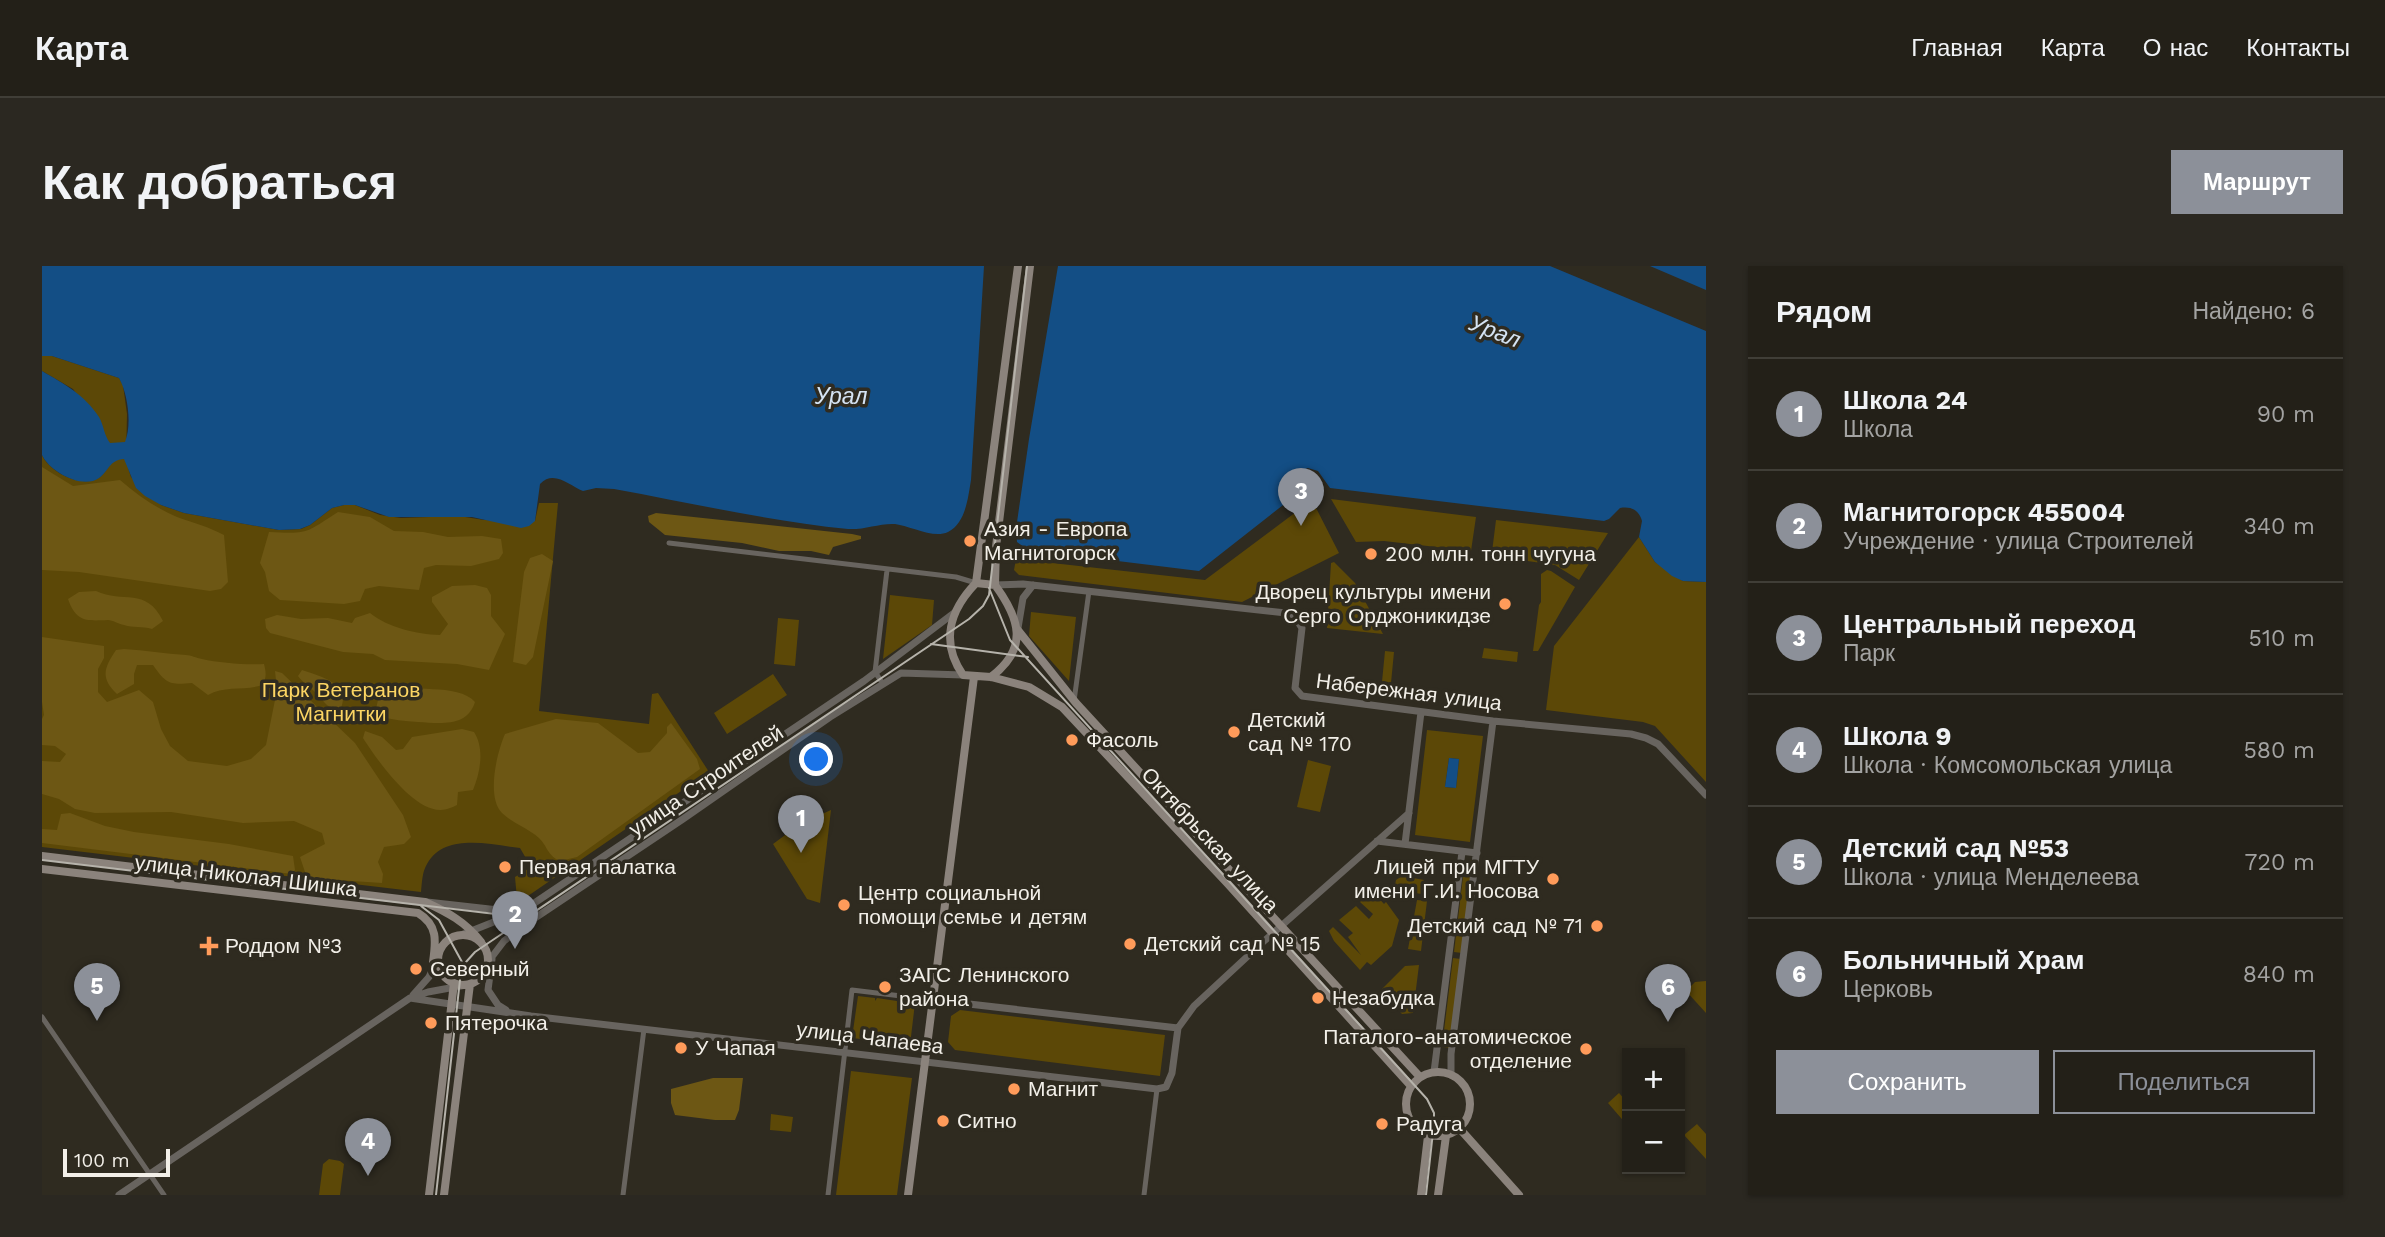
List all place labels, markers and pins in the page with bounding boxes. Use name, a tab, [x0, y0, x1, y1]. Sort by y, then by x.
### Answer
pin: 3	[1278, 468, 1324, 526]
place label: Азия - Европа Магнитогорск	[984, 516, 1128, 565]
marker: Азия - Европа Магнитогорск	[962, 533, 978, 549]
place label: 200 млн. тонн чугуна	[1385, 541, 1596, 566]
marker: 200 млн. тонн чугуна	[1363, 546, 1379, 562]
place label: Дворец культуры имени Серго Орджоникидзе	[1255, 579, 1491, 628]
marker: Дворец культуры имени Серго Орджоникидзе	[1497, 596, 1513, 612]
place label: Детский сад № 170	[1248, 707, 1352, 756]
marker: Детский сад № 170	[1226, 724, 1242, 740]
place label: Фасоль	[1086, 727, 1159, 752]
marker: Фасоль	[1064, 732, 1080, 748]
pin: 1	[778, 795, 824, 853]
place label: Первая палатка	[519, 854, 676, 879]
place label: Лицей при МГТУ имени Г.И. Носова	[1354, 854, 1540, 903]
marker: Первая палатка	[497, 859, 513, 875]
marker: Лицей при МГТУ имени Г.И. Носова	[1545, 871, 1561, 887]
place label: Центр социальной помощи семье и детям	[858, 880, 1087, 929]
pin: 2	[492, 891, 538, 949]
marker: Центр социальной помощи семье и детям	[836, 897, 852, 913]
place label: Детский сад № 71	[1407, 913, 1583, 938]
marker: Детский сад № 71	[1589, 918, 1605, 934]
place label: Детский сад № 15	[1144, 931, 1321, 956]
place label: Роддом №3	[225, 933, 342, 958]
marker: Роддом №3	[199, 936, 219, 956]
marker: Детский сад № 15	[1122, 936, 1138, 952]
place label: Северный	[430, 956, 530, 981]
marker: Северный	[408, 961, 424, 977]
place label: ЗАГС Ленинского района	[899, 962, 1069, 1011]
pin: 5	[74, 963, 120, 1021]
pin: 6	[1645, 964, 1691, 1022]
marker: ЗАГС Ленинского района	[877, 979, 893, 995]
place label: Незабудка	[1332, 985, 1435, 1010]
marker: Незабудка	[1310, 990, 1326, 1006]
place label: Пятерочка	[445, 1010, 548, 1035]
marker: Пятерочка	[423, 1015, 439, 1031]
place label: Паталого-анатомическое отделение	[1323, 1024, 1572, 1073]
place label: У Чапая	[695, 1035, 776, 1060]
marker: У Чапая	[673, 1040, 689, 1056]
marker: Паталого-анатомическое отделение	[1578, 1041, 1594, 1057]
place label: Магнит	[1028, 1076, 1098, 1101]
marker: Магнит	[1006, 1081, 1022, 1097]
place label: Ситно	[957, 1108, 1017, 1133]
place label: Радуга	[1396, 1111, 1463, 1136]
marker: Ситно	[935, 1113, 951, 1129]
marker: Радуга	[1374, 1116, 1390, 1132]
pin: 4	[345, 1118, 391, 1176]

